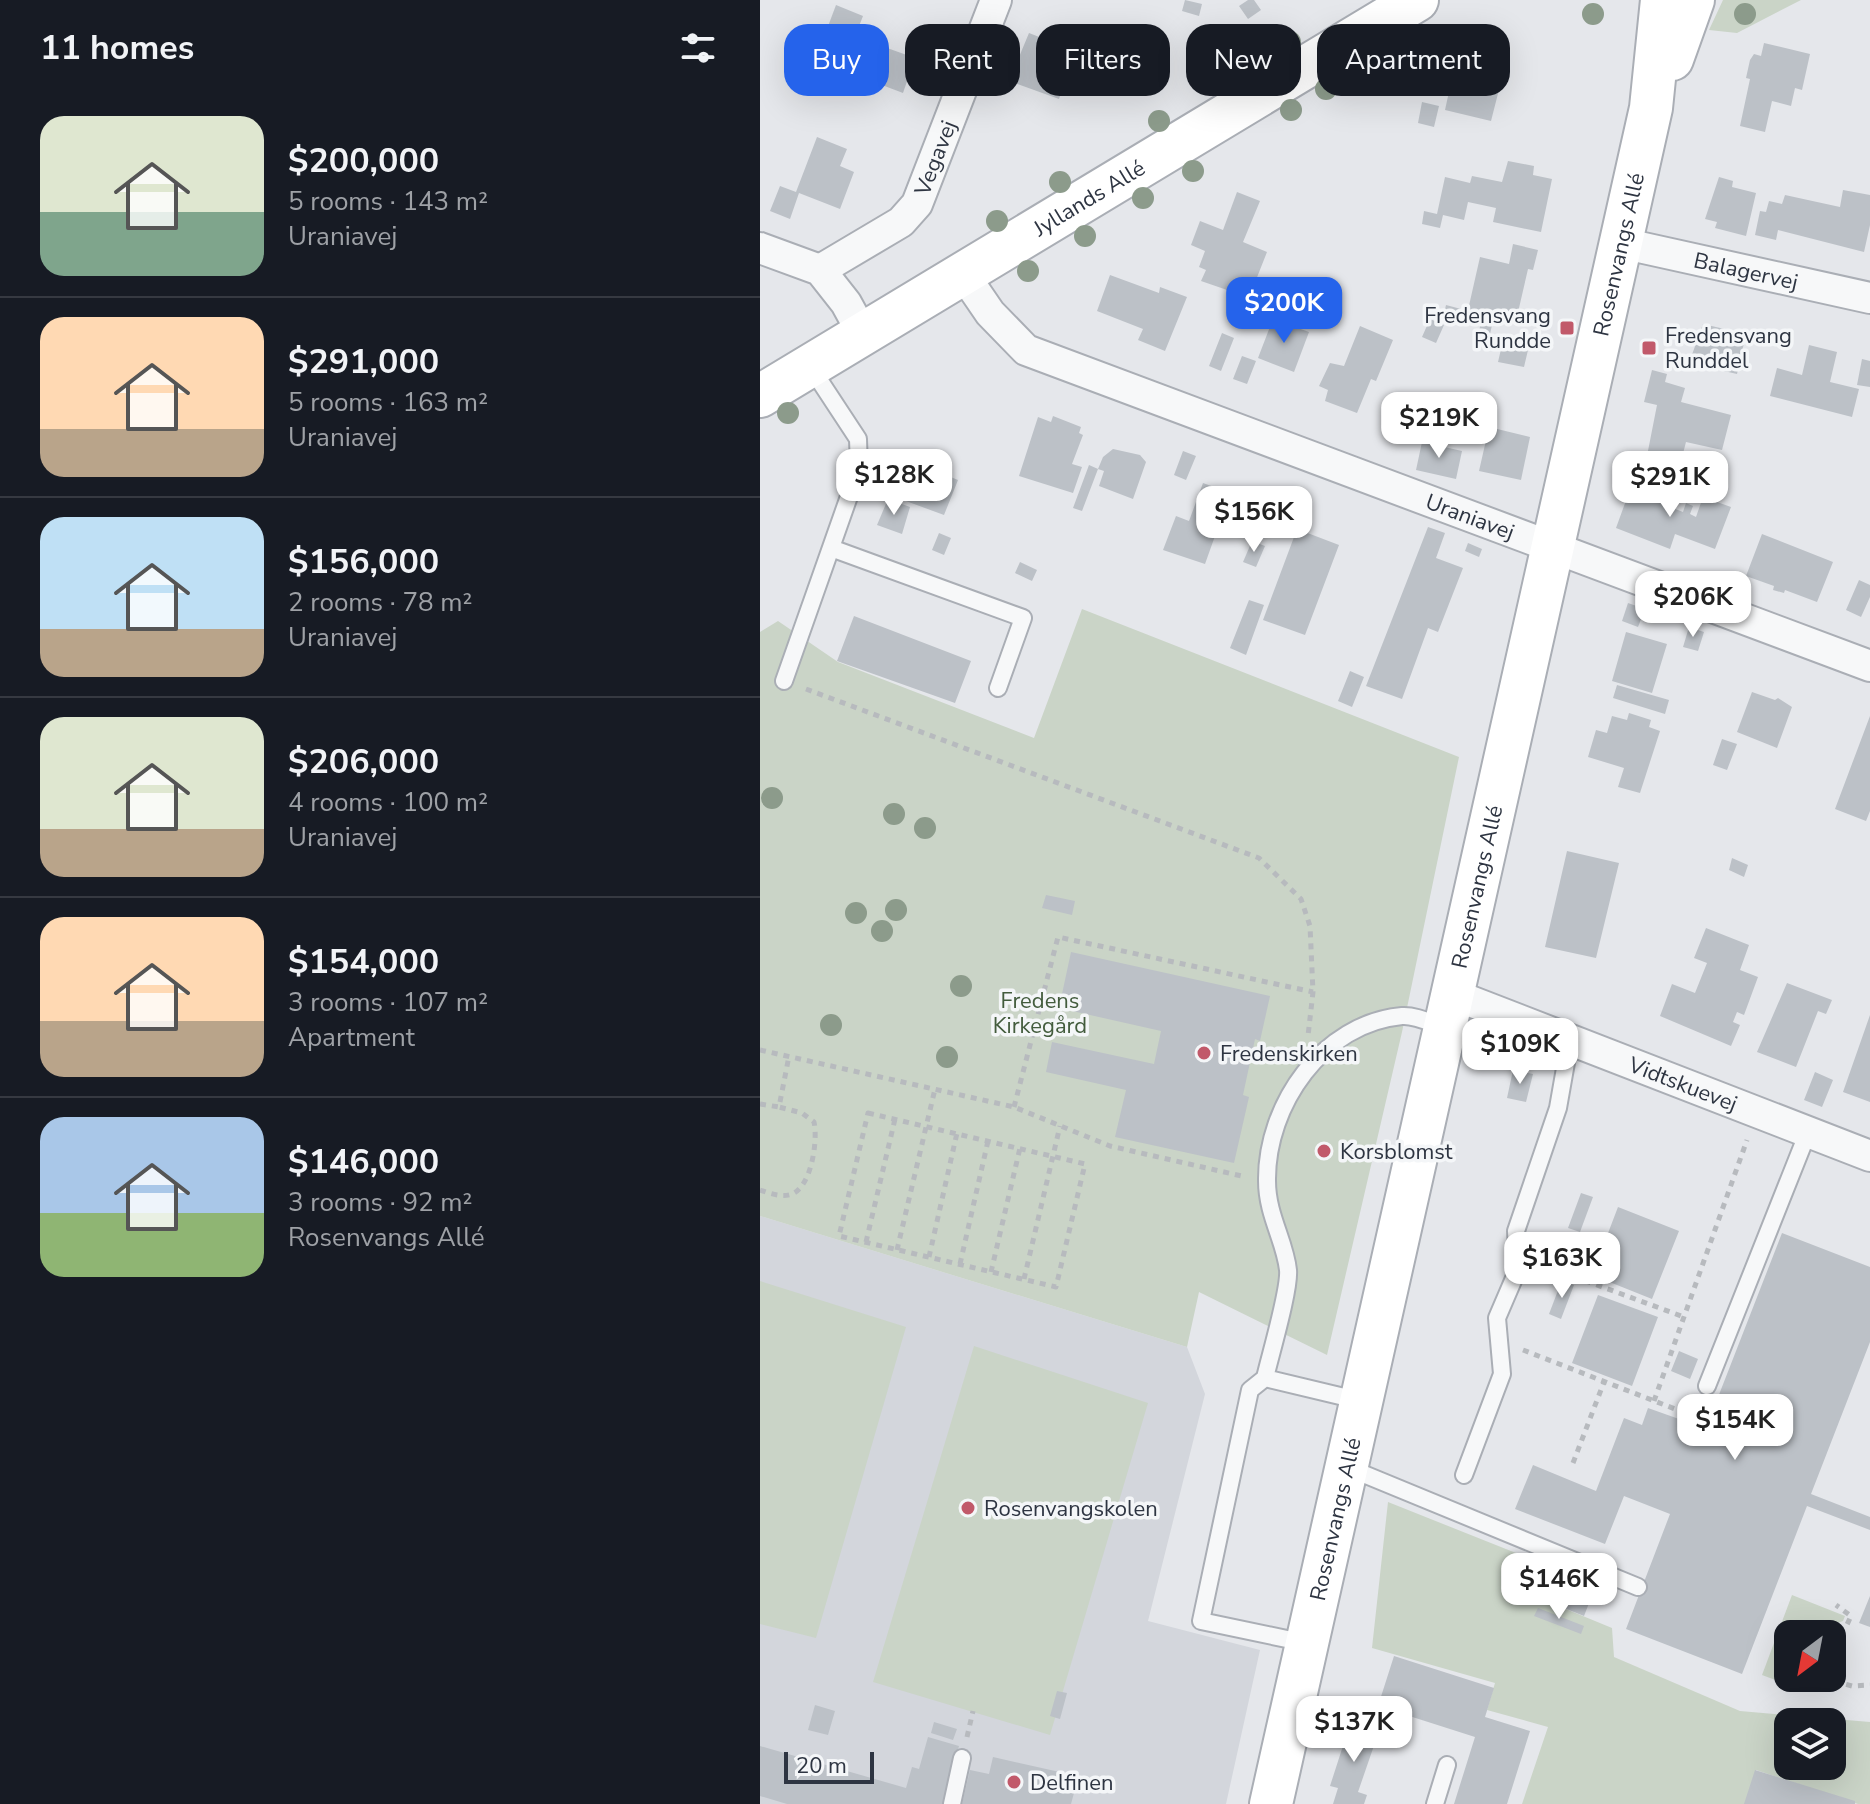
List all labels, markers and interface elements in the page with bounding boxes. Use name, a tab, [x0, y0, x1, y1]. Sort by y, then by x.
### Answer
chip: Buy	[784, 24, 889, 96]
chip: Rent	[905, 24, 1020, 96]
chip: Filters	[1036, 24, 1170, 96]
chip: New	[1186, 24, 1301, 96]
chip: Apartment	[1317, 24, 1510, 96]
text: 11 homes	[40, 25, 194, 71]
icon: filters	[676, 26, 720, 70]
street label: Vegavej	[907, 116, 964, 201]
text: $200,000	[288, 138, 439, 184]
icon: home	[104, 148, 200, 244]
street label: Jyllands Allé	[1027, 153, 1151, 244]
street label: Rosenvangs Allé	[1586, 170, 1652, 339]
text: 5 rooms · 143 m²	[288, 184, 488, 219]
text: Uraniavej	[288, 219, 398, 254]
street label: Balagervej	[1691, 246, 1801, 298]
pin: $200K	[1228, 277, 1340, 345]
text: $200K	[1244, 285, 1324, 320]
place label: Fredensvang Rundde	[1424, 301, 1551, 356]
marker: Fredensvang Rundde	[1558, 319, 1576, 337]
place label: Fredensvang Runddel	[1665, 321, 1792, 376]
text: $291,000	[288, 339, 439, 385]
marker: Fredensvang Runddel	[1640, 339, 1658, 357]
icon: home	[104, 349, 200, 445]
text: 5 rooms · 163 m²	[288, 385, 488, 420]
pin: $219K	[1383, 392, 1495, 460]
text: $219K	[1399, 400, 1479, 435]
text: Uraniavej	[288, 420, 398, 455]
pin: $128K	[838, 449, 950, 517]
pin: $291K	[1614, 451, 1726, 519]
text: $128K	[854, 457, 934, 492]
text: $291K	[1630, 459, 1710, 494]
pin: $156K	[1198, 486, 1310, 554]
street label: Uraniavej	[1421, 487, 1519, 548]
text: $156K	[1214, 494, 1294, 529]
text: $156,000	[288, 539, 439, 585]
icon: home	[104, 549, 200, 645]
pin: $206K	[1637, 571, 1749, 639]
text: $206K	[1653, 579, 1733, 614]
text: 2 rooms · 78 m²	[288, 585, 472, 620]
text: Uraniavej	[288, 620, 398, 655]
text: $206,000	[288, 739, 439, 785]
icon: home	[104, 749, 200, 845]
text: 4 rooms · 100 m²	[288, 785, 488, 820]
street label: Rosenvangs Allé	[1445, 802, 1510, 971]
text: Uraniavej	[288, 820, 398, 855]
text: $154,000	[288, 939, 439, 985]
icon: home	[104, 949, 200, 1045]
text: 3 rooms · 107 m²	[288, 985, 488, 1020]
park label: Fredens Kirkegård	[993, 986, 1087, 1041]
pin: $109K	[1464, 1018, 1576, 1086]
text: Apartment	[288, 1020, 415, 1055]
text: $109K	[1480, 1026, 1560, 1061]
place label: Fredenskirken	[1220, 1039, 1358, 1069]
marker: Fredenskirken	[1195, 1044, 1213, 1062]
street label: Vidtskuevej	[1623, 1050, 1742, 1119]
place label: Korsblomst	[1340, 1137, 1453, 1167]
text: $146,000	[288, 1139, 439, 1185]
marker: Korsblomst	[1315, 1142, 1333, 1160]
icon: home	[104, 1149, 200, 1245]
text: 3 rooms · 92 m²	[288, 1185, 472, 1220]
text: Rosenvangs Allé	[288, 1220, 485, 1255]
pin: $163K	[1506, 1232, 1618, 1300]
text: $163K	[1522, 1240, 1602, 1275]
pin: $154K	[1679, 1394, 1791, 1462]
text: $154K	[1695, 1402, 1775, 1437]
street label: Rosenvangs Allé	[1303, 1435, 1369, 1604]
place label: Rosenvangskolen	[984, 1494, 1158, 1524]
marker: Rosenvangskolen	[959, 1499, 977, 1517]
pin: $146K	[1503, 1553, 1615, 1621]
text: $146K	[1519, 1561, 1599, 1596]
north arrow	[1774, 1620, 1846, 1692]
map controls	[1774, 1620, 1846, 1780]
pin: $137K	[1298, 1696, 1410, 1764]
text: $137K	[1314, 1704, 1394, 1739]
button: layers	[1774, 1708, 1846, 1780]
scale bar	[784, 1748, 874, 1784]
text: 20 m	[796, 1751, 847, 1781]
place label: Delfinen	[1030, 1768, 1113, 1798]
marker: Delfinen	[1005, 1773, 1023, 1791]

